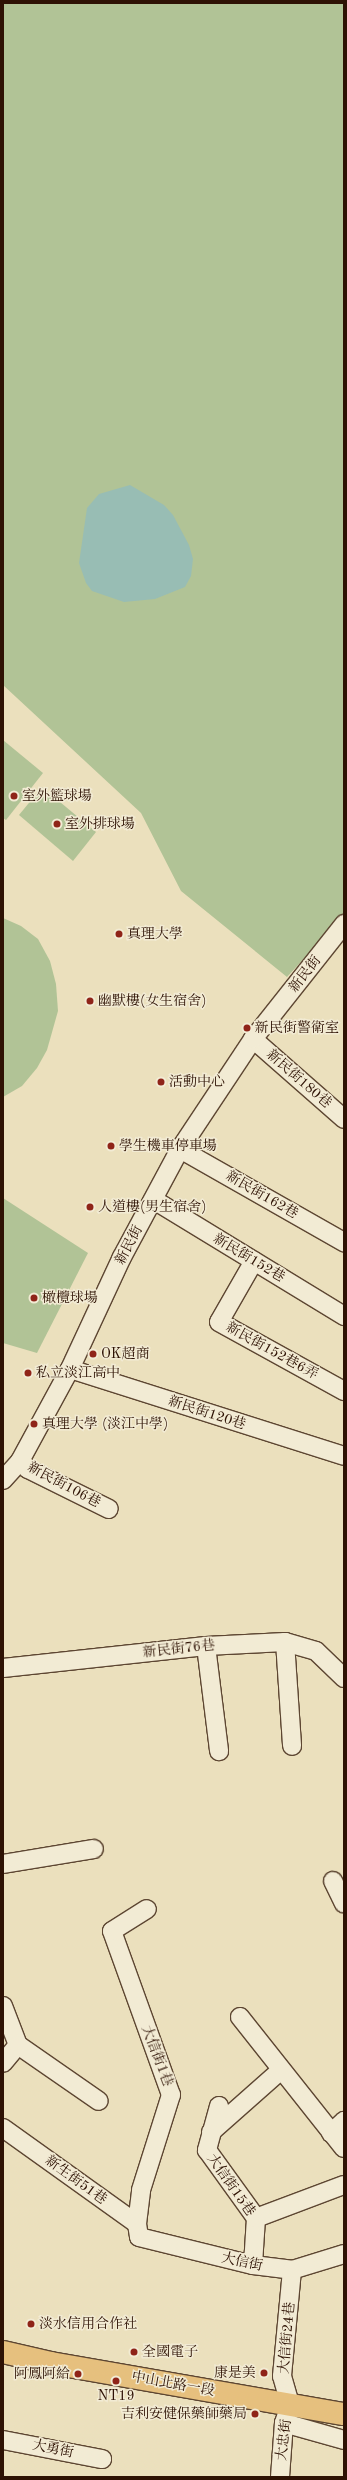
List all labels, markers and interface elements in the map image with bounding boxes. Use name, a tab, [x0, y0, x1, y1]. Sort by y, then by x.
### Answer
place label: 室外籃球場	[22, 788, 92, 804]
marker: 室外籃球場	[9, 791, 19, 801]
place label: 室外排球場	[65, 816, 135, 832]
marker: 室外排球場	[52, 819, 62, 829]
place label: 真理大學	[127, 926, 183, 942]
marker: 真理大學	[114, 929, 124, 939]
street label: 新民街	[285, 952, 325, 996]
place label: 幽默樓(女生宿舍)	[98, 993, 206, 1009]
marker: 幽默樓(女生宿舍)	[85, 996, 95, 1006]
place label: 新民街警衛室	[255, 1020, 339, 1036]
marker: 新民街警衛室	[242, 1023, 252, 1033]
street label: 新民街180巷	[263, 1046, 335, 1112]
place label: 活動中心	[169, 1074, 225, 1090]
marker: 活動中心	[156, 1077, 166, 1087]
place label: 學生機車停車場	[119, 1138, 217, 1154]
marker: 學生機車停車場	[106, 1141, 116, 1151]
street label: 新民街162巷	[223, 1168, 301, 1222]
place label: 人道樓(男生宿舍)	[98, 1199, 206, 1215]
marker: 人道樓(男生宿舍)	[85, 1202, 95, 1212]
street label: 新民街	[112, 1223, 146, 1267]
street label: 新民街152巷	[210, 1230, 288, 1286]
place label: 橄欖球場	[42, 1290, 98, 1306]
marker: 橄欖球場	[29, 1293, 39, 1303]
street label: 新民街152巷6弄	[223, 1319, 321, 1383]
place label: OK超商	[101, 1346, 149, 1362]
marker: OK超商	[88, 1349, 98, 1359]
place label: 私立淡江高中	[36, 1365, 120, 1381]
marker: 私立淡江高中	[23, 1368, 33, 1378]
street label: 新民街120巷	[166, 1393, 248, 1433]
place label: 真理大學 (淡江中學)	[42, 1416, 168, 1432]
marker: 真理大學 (淡江中學)	[29, 1419, 39, 1429]
street label: 新民街106巷	[25, 1459, 103, 1511]
street label: 新民街76巷	[142, 1637, 216, 1661]
street label: 大信街1巷	[138, 2023, 176, 2089]
street label: 大信街15巷	[203, 2151, 259, 2219]
street label: 新生街51巷	[42, 2152, 110, 2208]
street label: 大信街	[220, 2249, 264, 2275]
street label: 大信街24巷	[275, 2301, 299, 2375]
place label: 淡水信用合作社	[39, 2316, 137, 2332]
marker: 淡水信用合作社	[26, 2319, 36, 2329]
place label: 全國電子	[142, 2344, 198, 2360]
marker: 全國電子	[129, 2347, 139, 2357]
place label: 康是美	[214, 2365, 256, 2381]
place label: 阿鳳阿給	[14, 2366, 70, 2382]
street label: 中山北路一段	[130, 2368, 216, 2400]
marker: 康是美	[259, 2368, 269, 2378]
marker: 阿鳳阿給	[73, 2369, 83, 2379]
marker: NT19	[111, 2376, 121, 2386]
place label: NT19	[97, 2388, 135, 2404]
place label: 吉利安健保藥師藥局	[121, 2406, 247, 2422]
marker: 吉利安健保藥師藥局	[250, 2409, 260, 2419]
street label: 大忠街	[273, 2418, 295, 2462]
street label: 大勇街	[31, 2437, 75, 2461]

